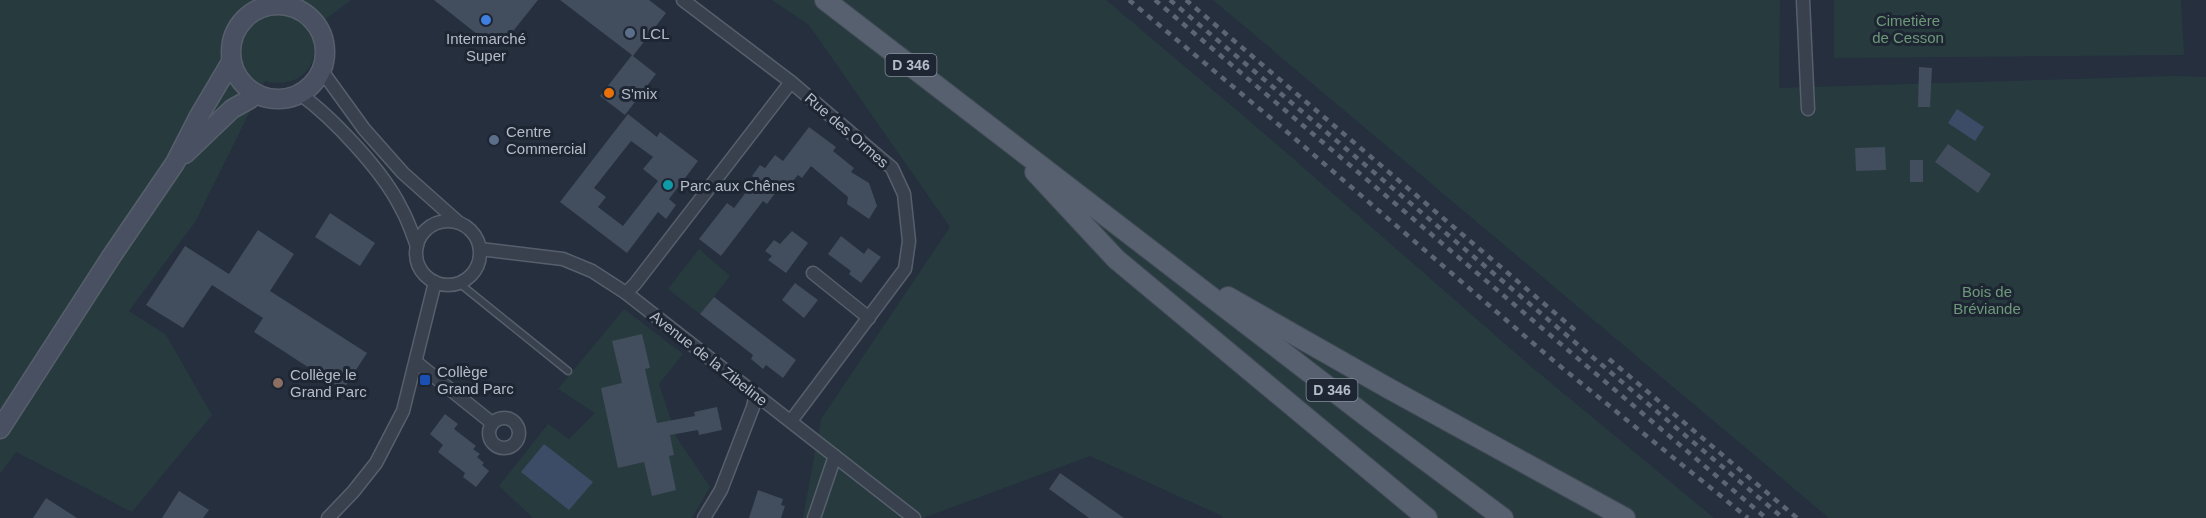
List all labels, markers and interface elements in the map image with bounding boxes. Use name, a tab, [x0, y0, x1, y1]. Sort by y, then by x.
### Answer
park label: Cimetière de Cesson	[1872, 12, 1944, 46]
marker: Intermarché Super	[479, 13, 493, 27]
place label: LCL	[642, 25, 670, 42]
marker: LCL	[623, 26, 637, 40]
place label: Intermarché Super	[446, 30, 526, 64]
road number: D 346	[886, 54, 936, 76]
place label: S'mix	[621, 85, 658, 102]
marker: S'mix	[602, 86, 616, 100]
street label: Rue des Ormes	[802, 89, 892, 171]
place label: Centre Commercial	[506, 123, 586, 157]
marker: Centre Commercial	[487, 133, 501, 147]
place label: Parc aux Chênes	[680, 177, 795, 194]
marker: Parc aux Chênes	[661, 178, 675, 192]
park label: Bois de Bréviande	[1953, 283, 2021, 317]
street label: Avenue de la Zibeline	[647, 307, 771, 409]
place label: Collège Grand Parc	[437, 363, 514, 397]
place label: Collège le Grand Parc	[290, 366, 367, 400]
marker: Collège Grand Parc	[418, 373, 432, 387]
marker: Collège le Grand Parc	[271, 376, 285, 390]
road number: D 346	[1306, 379, 1358, 401]

